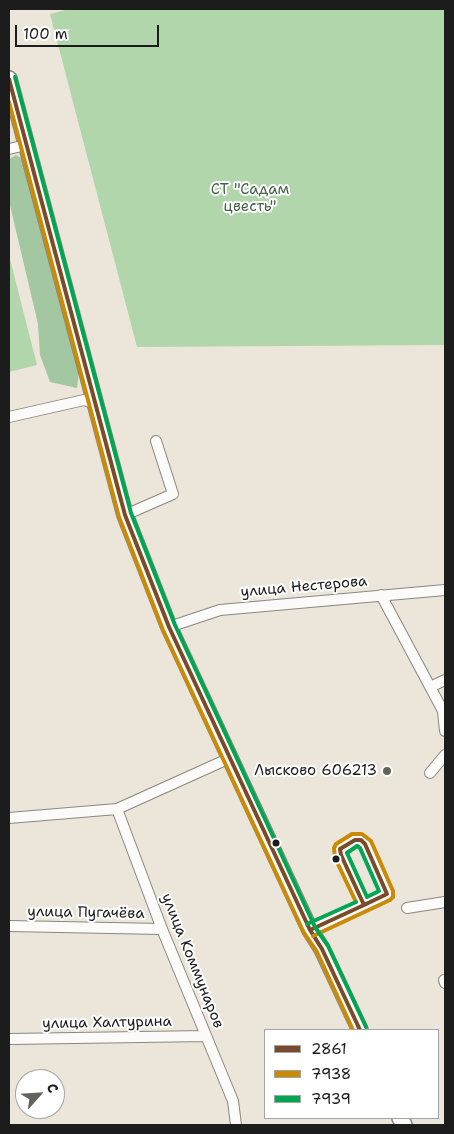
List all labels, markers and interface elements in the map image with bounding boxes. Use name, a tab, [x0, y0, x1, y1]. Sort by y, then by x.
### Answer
scale bar	[18, 15, 161, 47]
text: 100 m	[23, 24, 68, 44]
park label: СТ "Садам цвесть"	[211, 181, 289, 216]
street label: улица Нестерова	[240, 572, 368, 602]
place label: Лысково 606213	[254, 762, 377, 780]
marker: Лысково 606213	[381, 765, 393, 777]
unlabelled marker	[271, 838, 281, 848]
unlabelled marker	[331, 854, 341, 864]
street label: улица Коммунаров	[157, 891, 227, 1031]
street label: улица Пугачёва	[27, 903, 145, 923]
street label: улица Халтурина	[42, 1013, 172, 1033]
legend	[264, 1029, 439, 1119]
text: 2861	[311, 1039, 347, 1059]
text: 7938	[311, 1064, 351, 1084]
north arrow	[15, 1069, 65, 1119]
text: С	[43, 1080, 63, 1096]
text: 7939	[311, 1089, 351, 1109]

